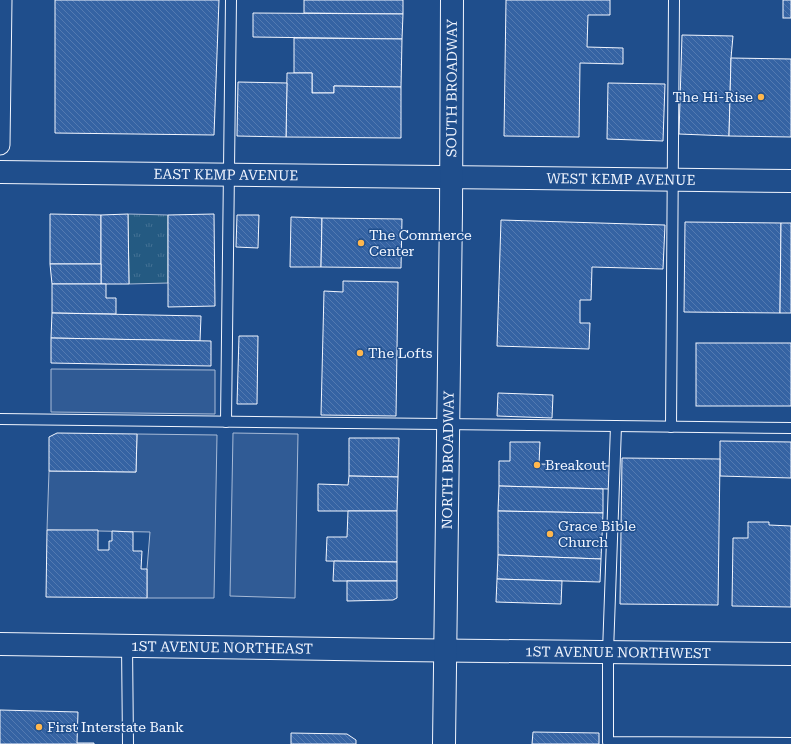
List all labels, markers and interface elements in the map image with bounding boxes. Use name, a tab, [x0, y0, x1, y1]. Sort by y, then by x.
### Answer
street label: SOUTH BROADWAY	[443, 18, 460, 157]
place label: The Hi-Rise	[673, 89, 753, 105]
marker: The Hi-Rise	[756, 92, 766, 102]
street label: EAST KEMP AVENUE	[153, 166, 299, 183]
street label: WEST KEMP AVENUE	[546, 170, 696, 188]
place label: The Commerce Center	[369, 227, 472, 259]
marker: The Commerce Center	[356, 238, 366, 248]
place label: The Lofts	[368, 345, 433, 361]
marker: The Lofts	[355, 348, 365, 358]
street label: NORTH BROADWAY	[439, 390, 457, 530]
place label: Breakout	[545, 457, 606, 473]
marker: Breakout	[532, 460, 542, 470]
place label: Grace Bible Church	[558, 518, 636, 550]
marker: Grace Bible Church	[545, 529, 555, 539]
street label: 1ST AVENUE NORTHEAST	[131, 638, 313, 657]
street label: 1ST AVENUE NORTHWEST	[525, 643, 711, 661]
place label: First Interstate Bank	[47, 719, 184, 735]
marker: First Interstate Bank	[34, 722, 44, 732]

